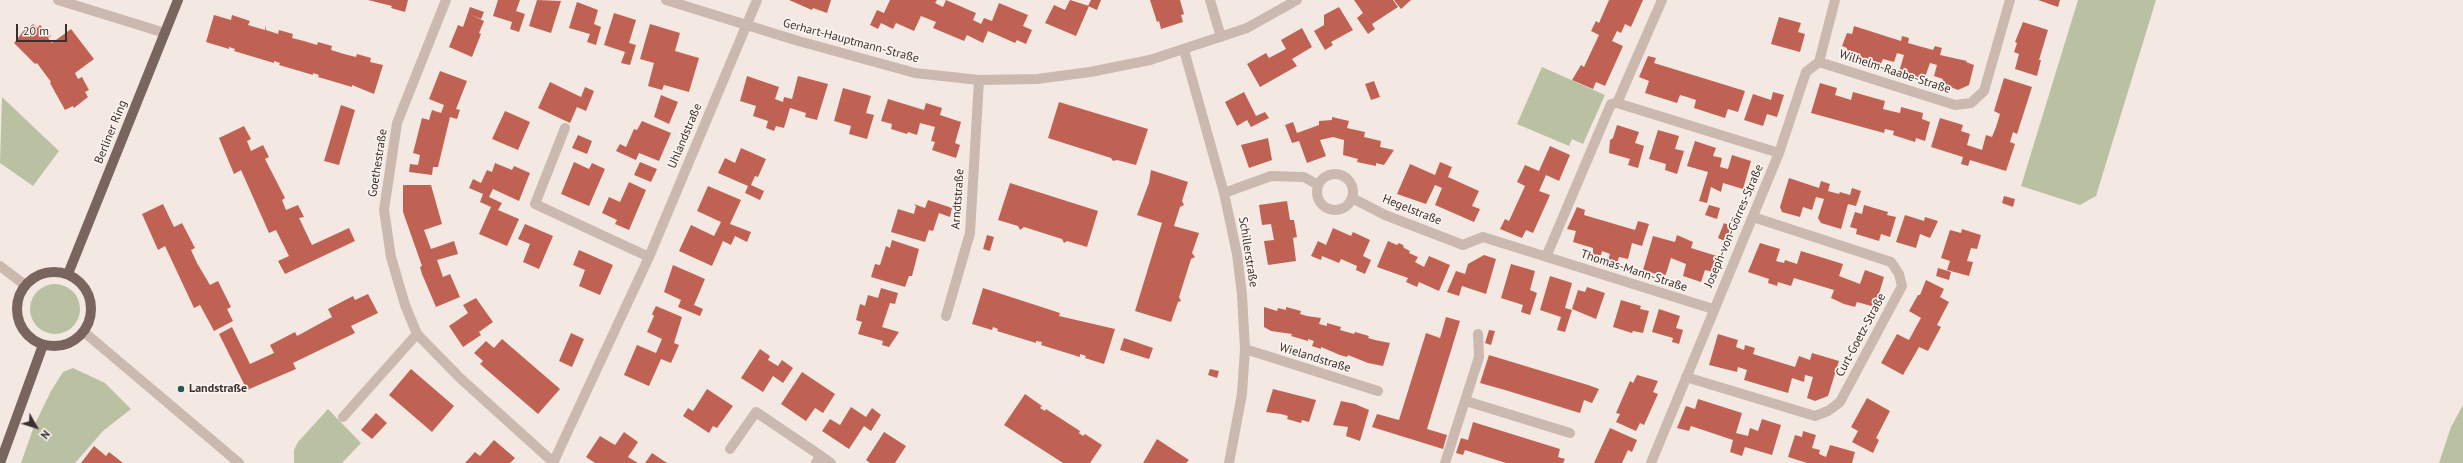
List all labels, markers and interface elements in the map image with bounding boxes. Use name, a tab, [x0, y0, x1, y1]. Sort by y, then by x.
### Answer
scale bar	[18, 16, 69, 42]
street label: Gerhart-Hauptmann-Straße	[781, 16, 921, 66]
text: 20 m	[23, 23, 49, 38]
street label: Wilhelm-Raabe-Straße	[1837, 47, 1953, 97]
street label: Berliner Ring	[92, 98, 130, 166]
street label: Uhlandstraße	[665, 101, 705, 171]
street label: Goethestraße	[365, 128, 391, 198]
street label: Joseph-von-Görres-Straße	[1701, 162, 1767, 290]
street label: Arndtstraße	[949, 168, 967, 230]
street label: Hegelstraße	[1380, 192, 1444, 228]
street label: Schillerstraße	[1235, 216, 1261, 288]
street label: Thomas-Mann-Straße	[1579, 247, 1689, 295]
street label: Curt-Goetz-Straße	[1833, 291, 1889, 379]
street label: Wielandstraße	[1277, 340, 1353, 376]
place label: Landstraße	[189, 382, 247, 396]
marker: Landstraße	[176, 384, 186, 394]
north arrow	[16, 407, 56, 447]
text: N	[38, 427, 53, 442]

